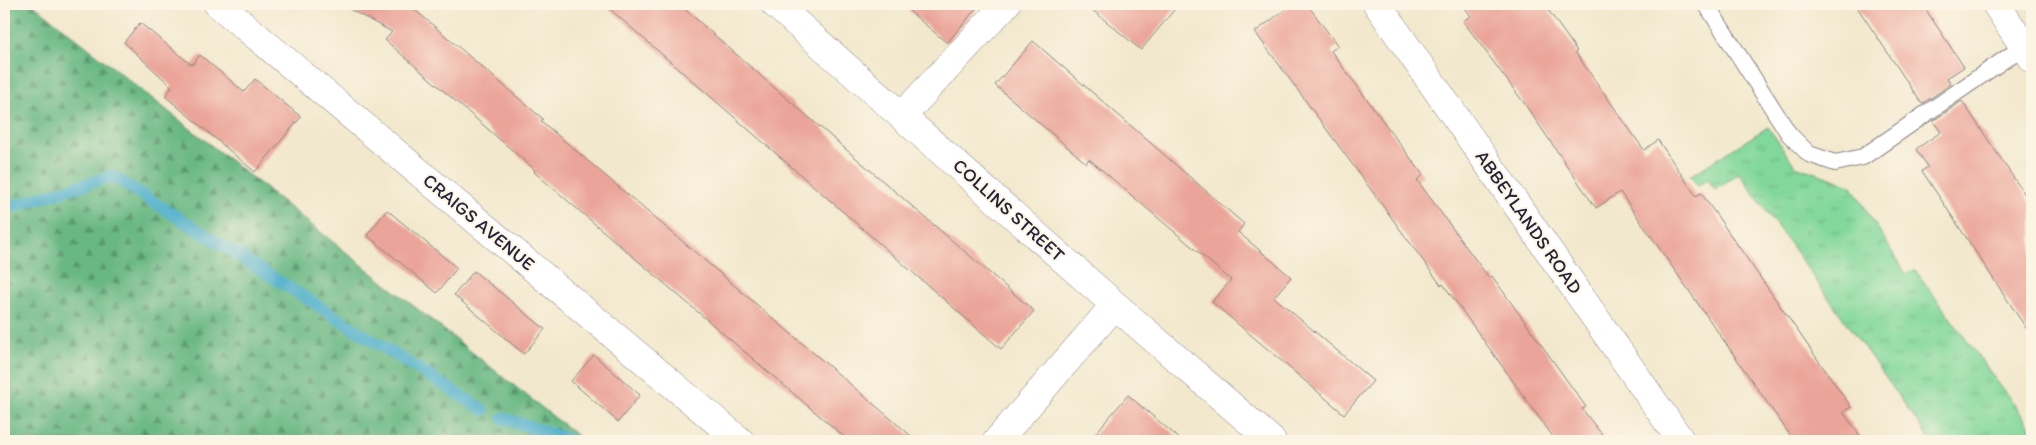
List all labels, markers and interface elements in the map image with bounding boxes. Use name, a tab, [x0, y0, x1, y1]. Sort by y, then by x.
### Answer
street label: ABBEYLANDS ROAD	[1471, 146, 1587, 298]
street label: COLLINS STREET	[948, 154, 1070, 267]
street label: CRAIGS AVENUE	[418, 169, 540, 275]

